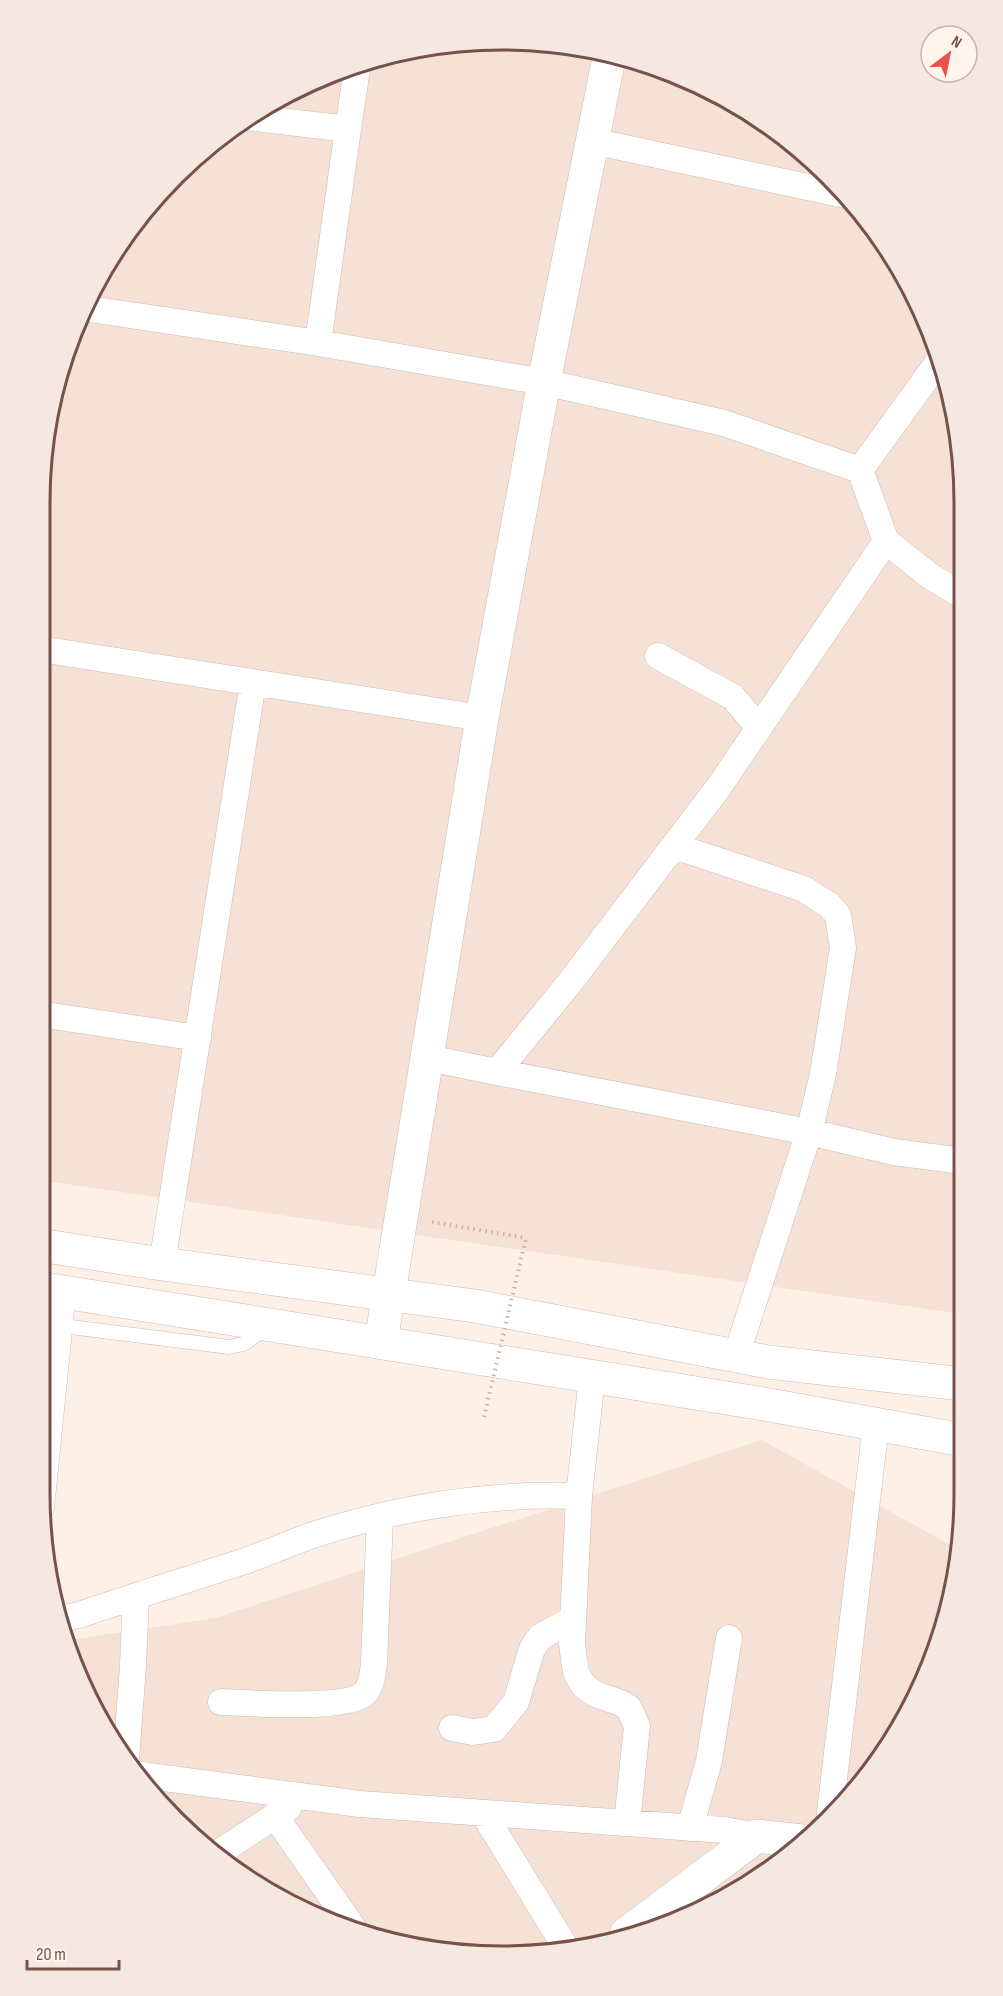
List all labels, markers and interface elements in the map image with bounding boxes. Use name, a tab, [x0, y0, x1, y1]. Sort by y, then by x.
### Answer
north arrow	[919, 24, 979, 84]
text: N	[947, 32, 965, 53]
scale bar	[27, 1933, 118, 1971]
text: 20 m	[36, 1944, 66, 1965]

